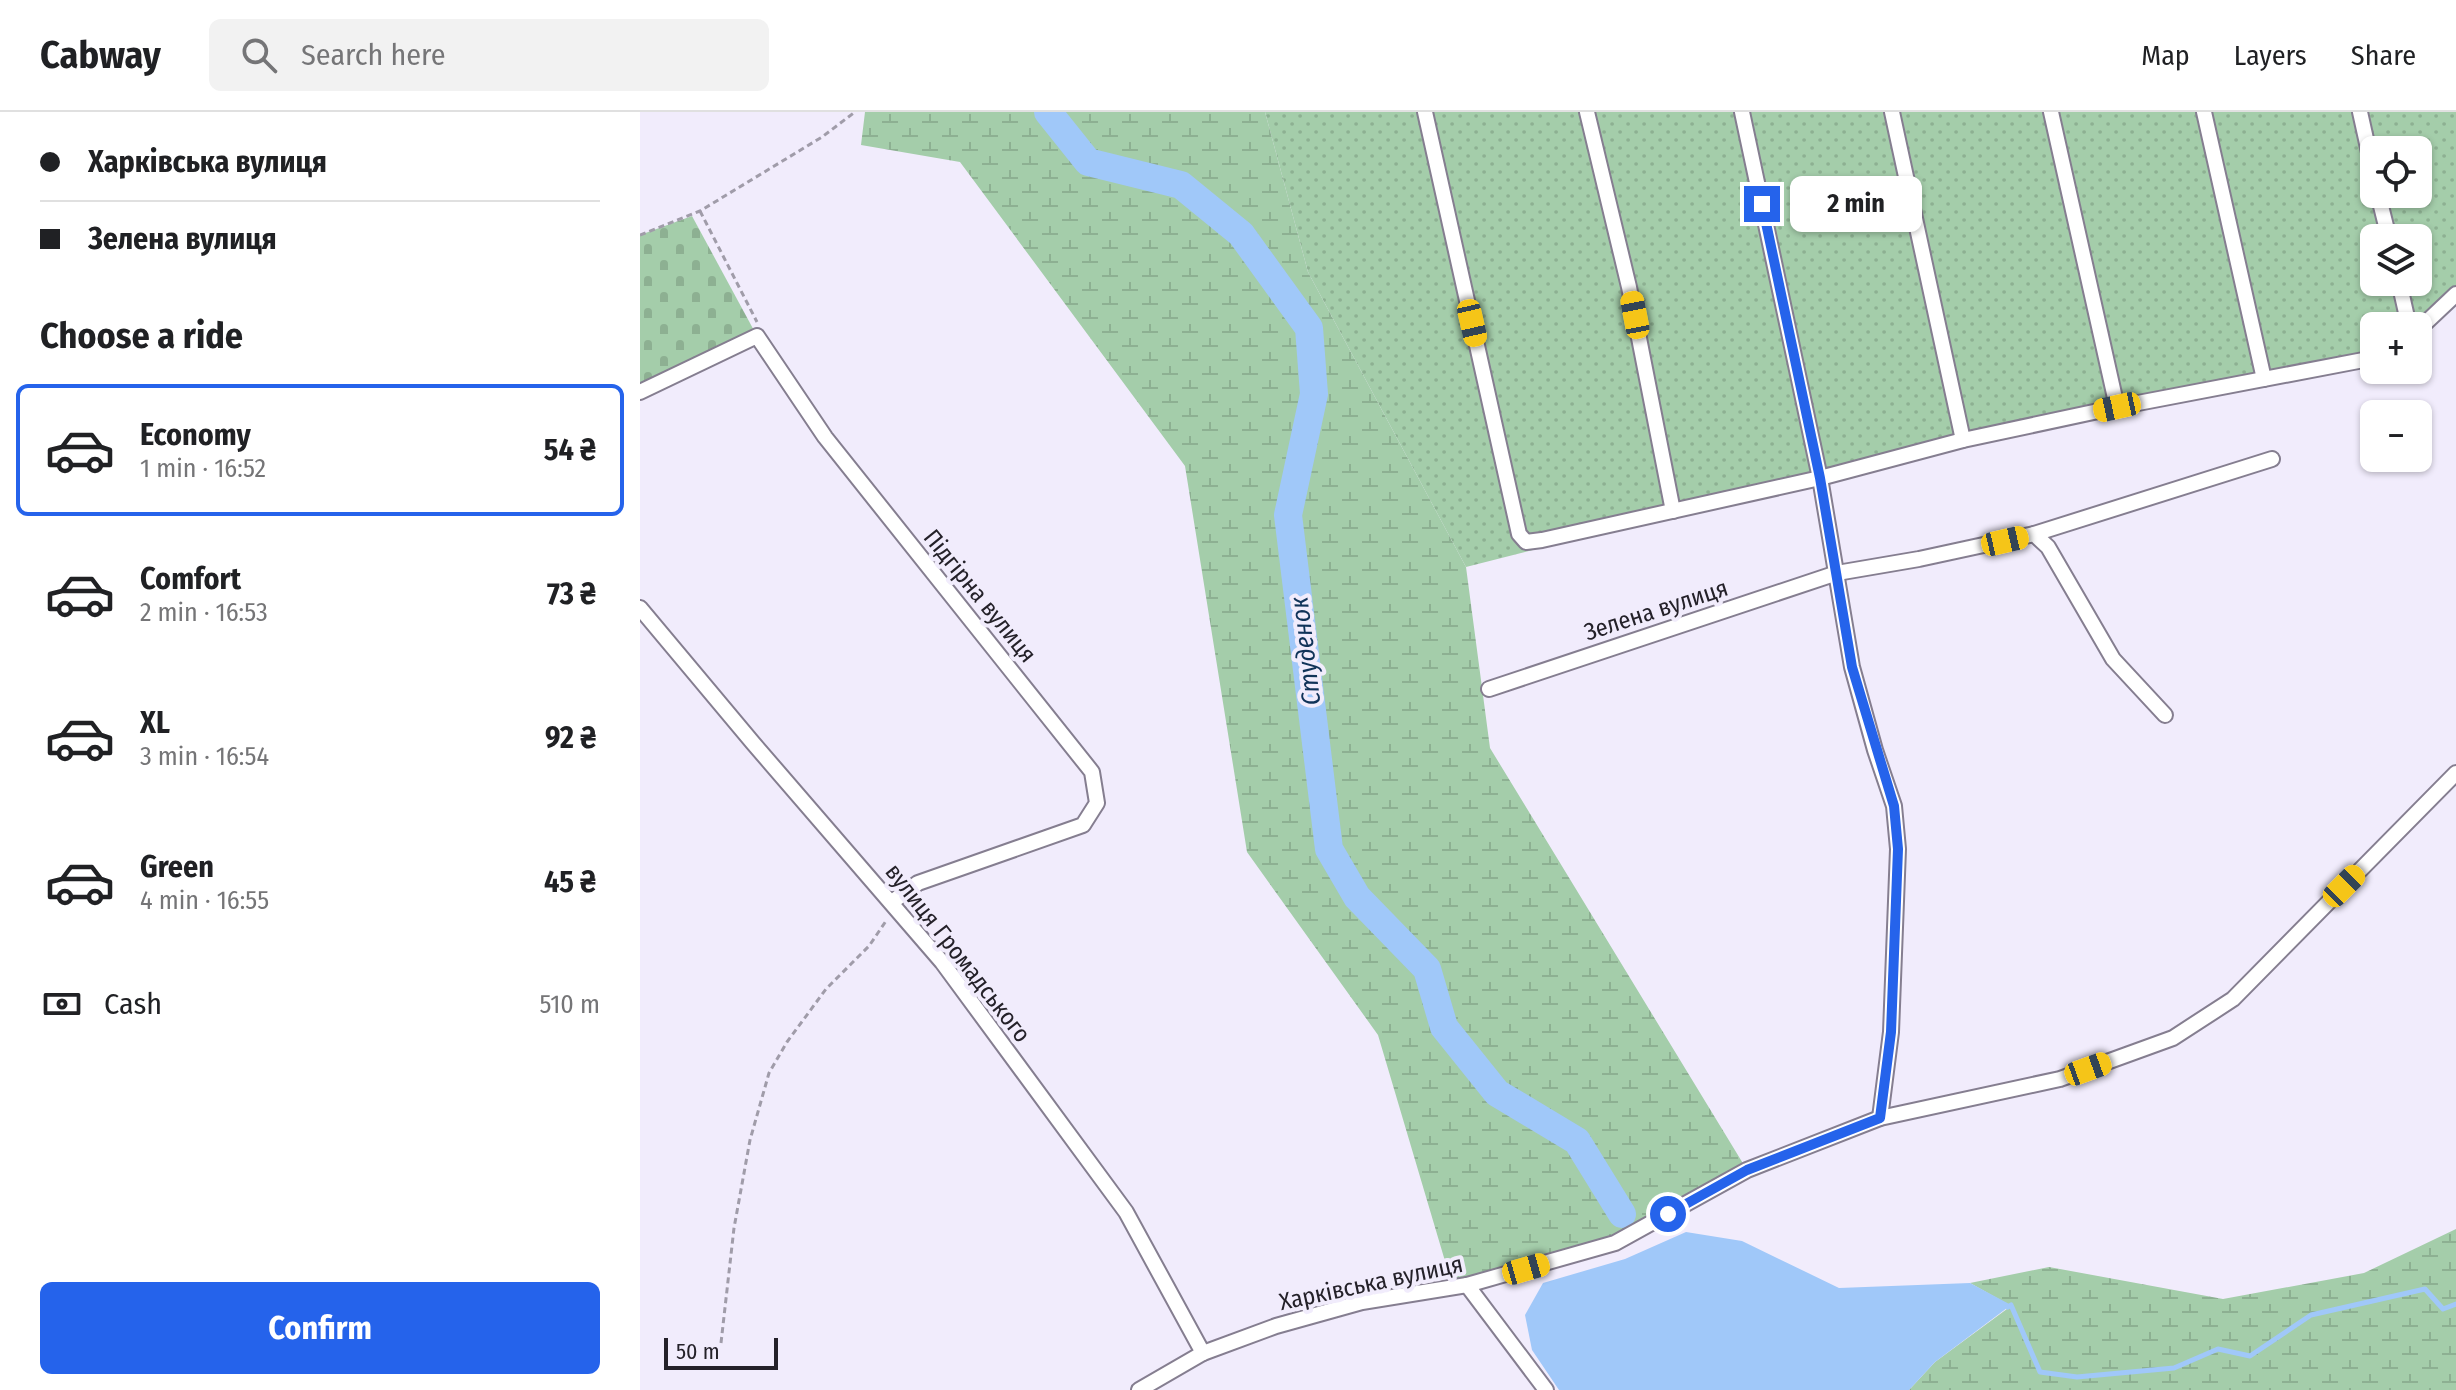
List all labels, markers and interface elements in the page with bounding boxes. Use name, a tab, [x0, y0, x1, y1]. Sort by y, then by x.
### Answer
search box	[209, 19, 769, 91]
text: Cabway	[40, 32, 161, 78]
icon: search	[237, 33, 281, 77]
text: Search here	[301, 37, 446, 73]
text: Map	[2141, 39, 2190, 72]
text: Layers	[2234, 39, 2307, 72]
text: Share	[2351, 39, 2416, 72]
map controls	[2360, 136, 2432, 472]
button: locate	[2360, 136, 2432, 208]
text: Харківська вулиця	[88, 144, 327, 180]
callout: 2 min	[1790, 176, 1922, 232]
route end	[1744, 186, 1780, 222]
text: 2 min	[1827, 188, 1885, 219]
text: Зелена вулиця	[88, 221, 277, 257]
button: layers	[2360, 224, 2432, 296]
car	[1619, 289, 1651, 341]
car	[1455, 297, 1489, 349]
button: +	[2360, 312, 2432, 384]
text: Choose a ride	[40, 314, 243, 358]
car	[2091, 390, 2143, 424]
button: −	[2360, 400, 2432, 472]
icon: car	[44, 414, 116, 486]
text: Economy	[140, 417, 251, 453]
text: 54 ₴	[544, 432, 596, 468]
text: 1 min · 16:52	[140, 453, 266, 484]
street label: Підгірна вулиця	[918, 524, 1042, 668]
car	[1979, 524, 2031, 558]
icon: car	[44, 558, 116, 630]
text: Comfort	[140, 561, 241, 597]
street label: Зелена вулиця	[1581, 574, 1731, 646]
text: 73 ₴	[547, 576, 596, 612]
water label: Студенок	[1283, 594, 1328, 707]
text: 2 min · 16:53	[140, 597, 268, 628]
icon: car	[44, 702, 116, 774]
text: XL	[140, 705, 170, 741]
text: 92 ₴	[545, 720, 596, 756]
text: 3 min · 16:54	[140, 741, 269, 772]
icon: car	[44, 846, 116, 918]
text: Green	[140, 849, 214, 885]
street label: вулиця Громадського	[880, 858, 1036, 1048]
car	[2319, 861, 2369, 911]
text: 45 ₴	[544, 864, 596, 900]
text: 4 min · 16:55	[140, 885, 269, 916]
icon: cash	[40, 982, 84, 1026]
text: Cash	[104, 986, 162, 1022]
text: 510 m	[540, 989, 600, 1020]
car	[2061, 1050, 2115, 1088]
route start	[1650, 1196, 1686, 1232]
street label: Харківська вулиця	[1277, 1250, 1465, 1316]
car	[1500, 1251, 1552, 1287]
button: Confirm	[40, 1282, 600, 1374]
scale bar	[664, 1334, 778, 1370]
text: 50 m	[676, 1338, 720, 1365]

